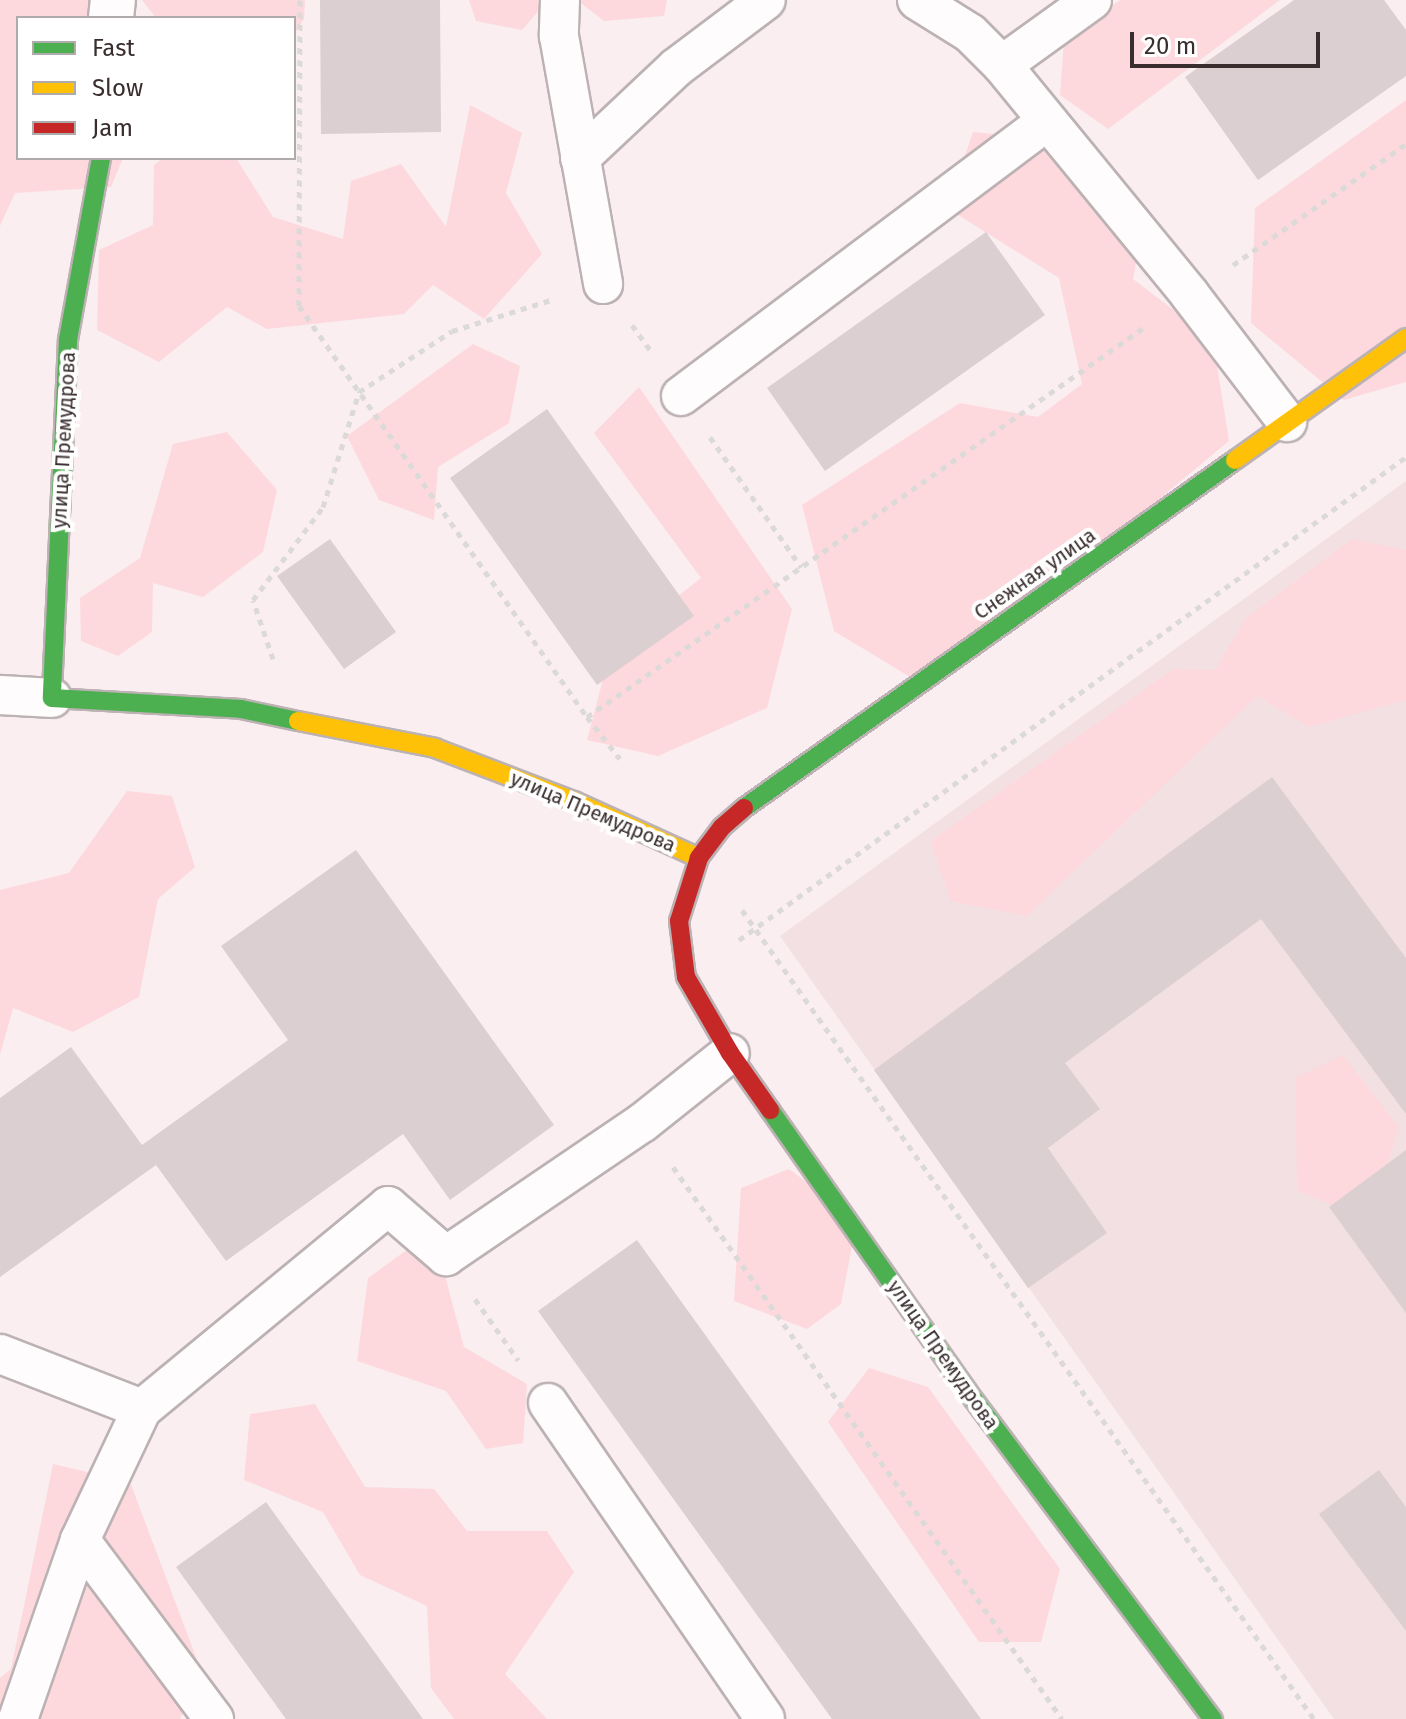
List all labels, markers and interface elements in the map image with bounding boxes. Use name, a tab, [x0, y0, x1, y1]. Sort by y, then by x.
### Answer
legend	[16, 16, 296, 160]
scale bar	[1134, 16, 1324, 66]
text: 20 m	[1144, 32, 1196, 60]
text: Fast	[92, 34, 135, 62]
text: Slow	[92, 74, 143, 102]
text: Jam	[92, 114, 133, 142]
street label: улица Премудрова	[47, 351, 81, 529]
street label: Снежная улица	[970, 523, 1100, 625]
street label: улица Премудрова	[507, 766, 679, 858]
street label: улица Премудрова	[882, 1276, 1004, 1434]

